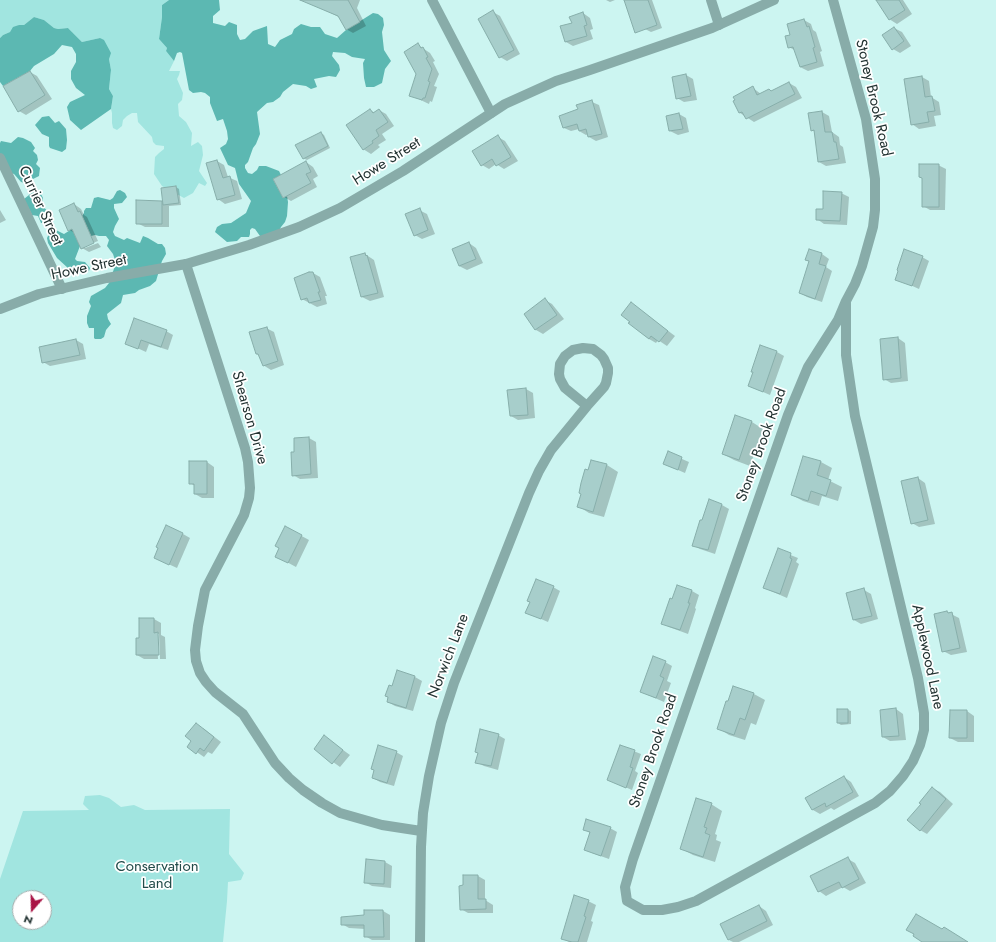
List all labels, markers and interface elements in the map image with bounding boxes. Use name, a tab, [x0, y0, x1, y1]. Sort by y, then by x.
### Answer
street label: Stoney Brook Road	[851, 38, 895, 158]
street label: Howe Street	[350, 134, 424, 190]
street label: Currier Street	[14, 163, 66, 249]
street label: Howe Street	[50, 251, 128, 285]
street label: Shearson Drive	[227, 369, 271, 467]
street label: Stoney Brook Road	[733, 386, 791, 504]
street label: Applewood Lane	[907, 603, 947, 711]
street label: Norwich Lane	[425, 611, 473, 701]
street label: Stoney Brook Road	[626, 692, 682, 810]
park label: Conservation Land	[115, 858, 199, 893]
north arrow	[12, 890, 52, 930]
text: N	[21, 911, 35, 929]

